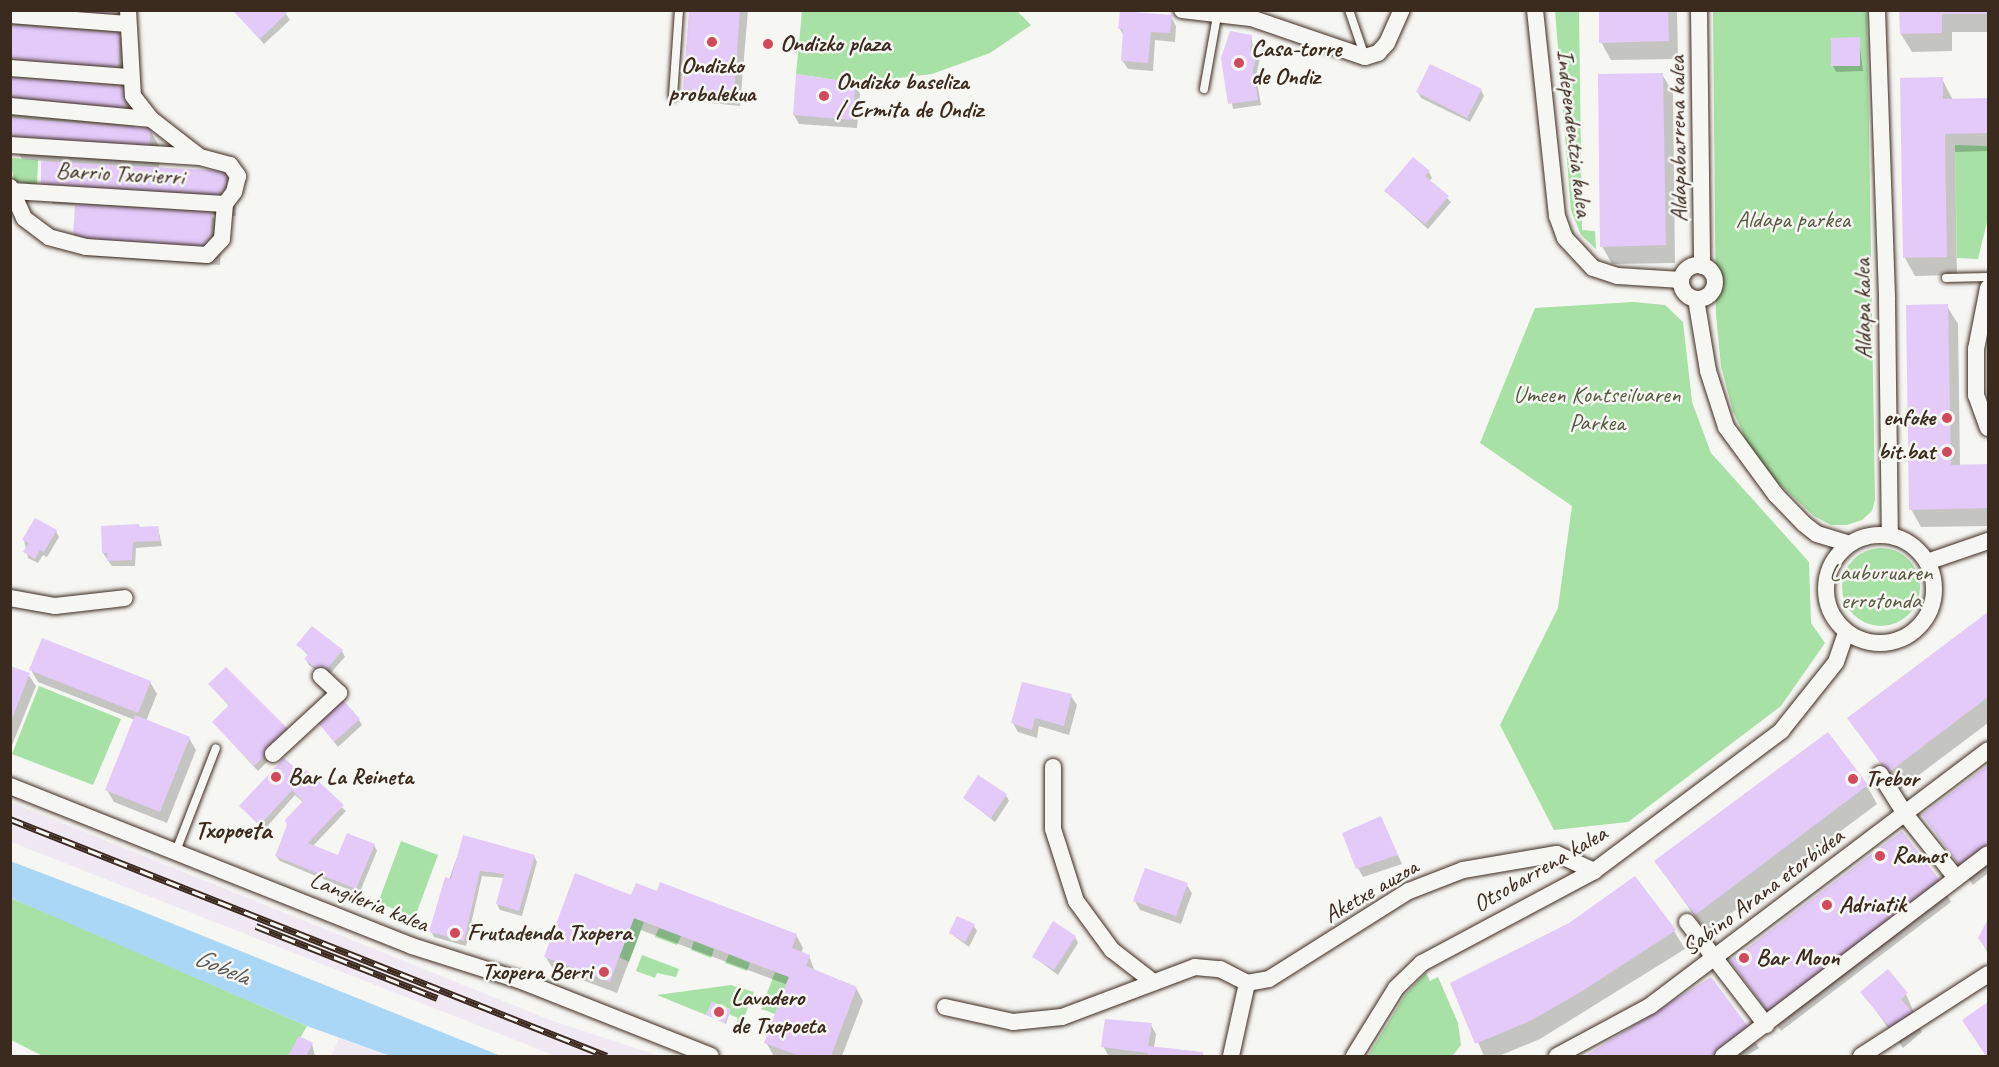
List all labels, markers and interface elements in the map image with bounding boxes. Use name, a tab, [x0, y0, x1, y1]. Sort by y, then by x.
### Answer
place label: Ondizko plaza	[780, 30, 890, 58]
marker: Ondizko probalekua	[705, 35, 719, 49]
place label: Casa-torre de Ondiz	[1251, 35, 1341, 91]
marker: Ondizko plaza	[761, 37, 775, 51]
street label: Independentzia kalea	[1549, 47, 1599, 219]
place label: Ondizko probalekua	[669, 52, 755, 108]
street label: Aldapabarrena kalea	[1662, 55, 1694, 223]
marker: Casa-torre de Ondiz	[1232, 56, 1246, 70]
place label: Ondizko baseliza / Ermita de Ondiz	[836, 68, 983, 124]
marker: Ondizko baseliza / Ermita de Ondiz	[817, 89, 831, 103]
street label: Barrio Txorierri	[55, 156, 185, 192]
park label: Aldapa parkea	[1735, 206, 1851, 234]
street label: Aldapa kalea	[1848, 258, 1878, 360]
park label: Umeen Kontseiluaren Parkea	[1514, 381, 1680, 437]
place label: enfoke	[1883, 404, 1935, 432]
marker: enfoke	[1940, 411, 1954, 425]
place label: bit.bat	[1878, 438, 1935, 466]
marker: bit.bat	[1940, 445, 1954, 459]
park label: Lauburuaren errotonda	[1829, 559, 1933, 615]
place label: Bar La Reineta	[288, 763, 416, 791]
place label: Trebor	[1865, 765, 1919, 793]
marker: Bar La Reineta	[269, 770, 283, 784]
marker: Trebor	[1846, 772, 1860, 786]
district label: Txopoeta	[195, 814, 271, 846]
street label: Otsobarrena kalea	[1468, 819, 1612, 919]
street label: Sabino Arana etorbidea	[1677, 822, 1849, 962]
place label: Ramos	[1892, 842, 1946, 870]
marker: Ramos	[1873, 849, 1887, 863]
street label: Aketxe auzoa	[1319, 852, 1423, 930]
street label: Langileria kalea	[305, 865, 433, 939]
place label: Adriatik	[1839, 891, 1906, 919]
marker: Adriatik	[1820, 898, 1834, 912]
place label: Frutadenda Txopera	[467, 919, 630, 947]
marker: Frutadenda Txopera	[448, 926, 462, 940]
water label: Gobela	[190, 942, 254, 992]
place label: Bar Moon	[1756, 944, 1840, 972]
marker: Bar Moon	[1737, 951, 1751, 965]
place label: Txopera Berri	[481, 958, 592, 986]
marker: Txopera Berri	[597, 965, 611, 979]
place label: Lavadero de Txopoeta	[731, 984, 825, 1040]
marker: Lavadero de Txopoeta	[712, 1005, 726, 1019]

